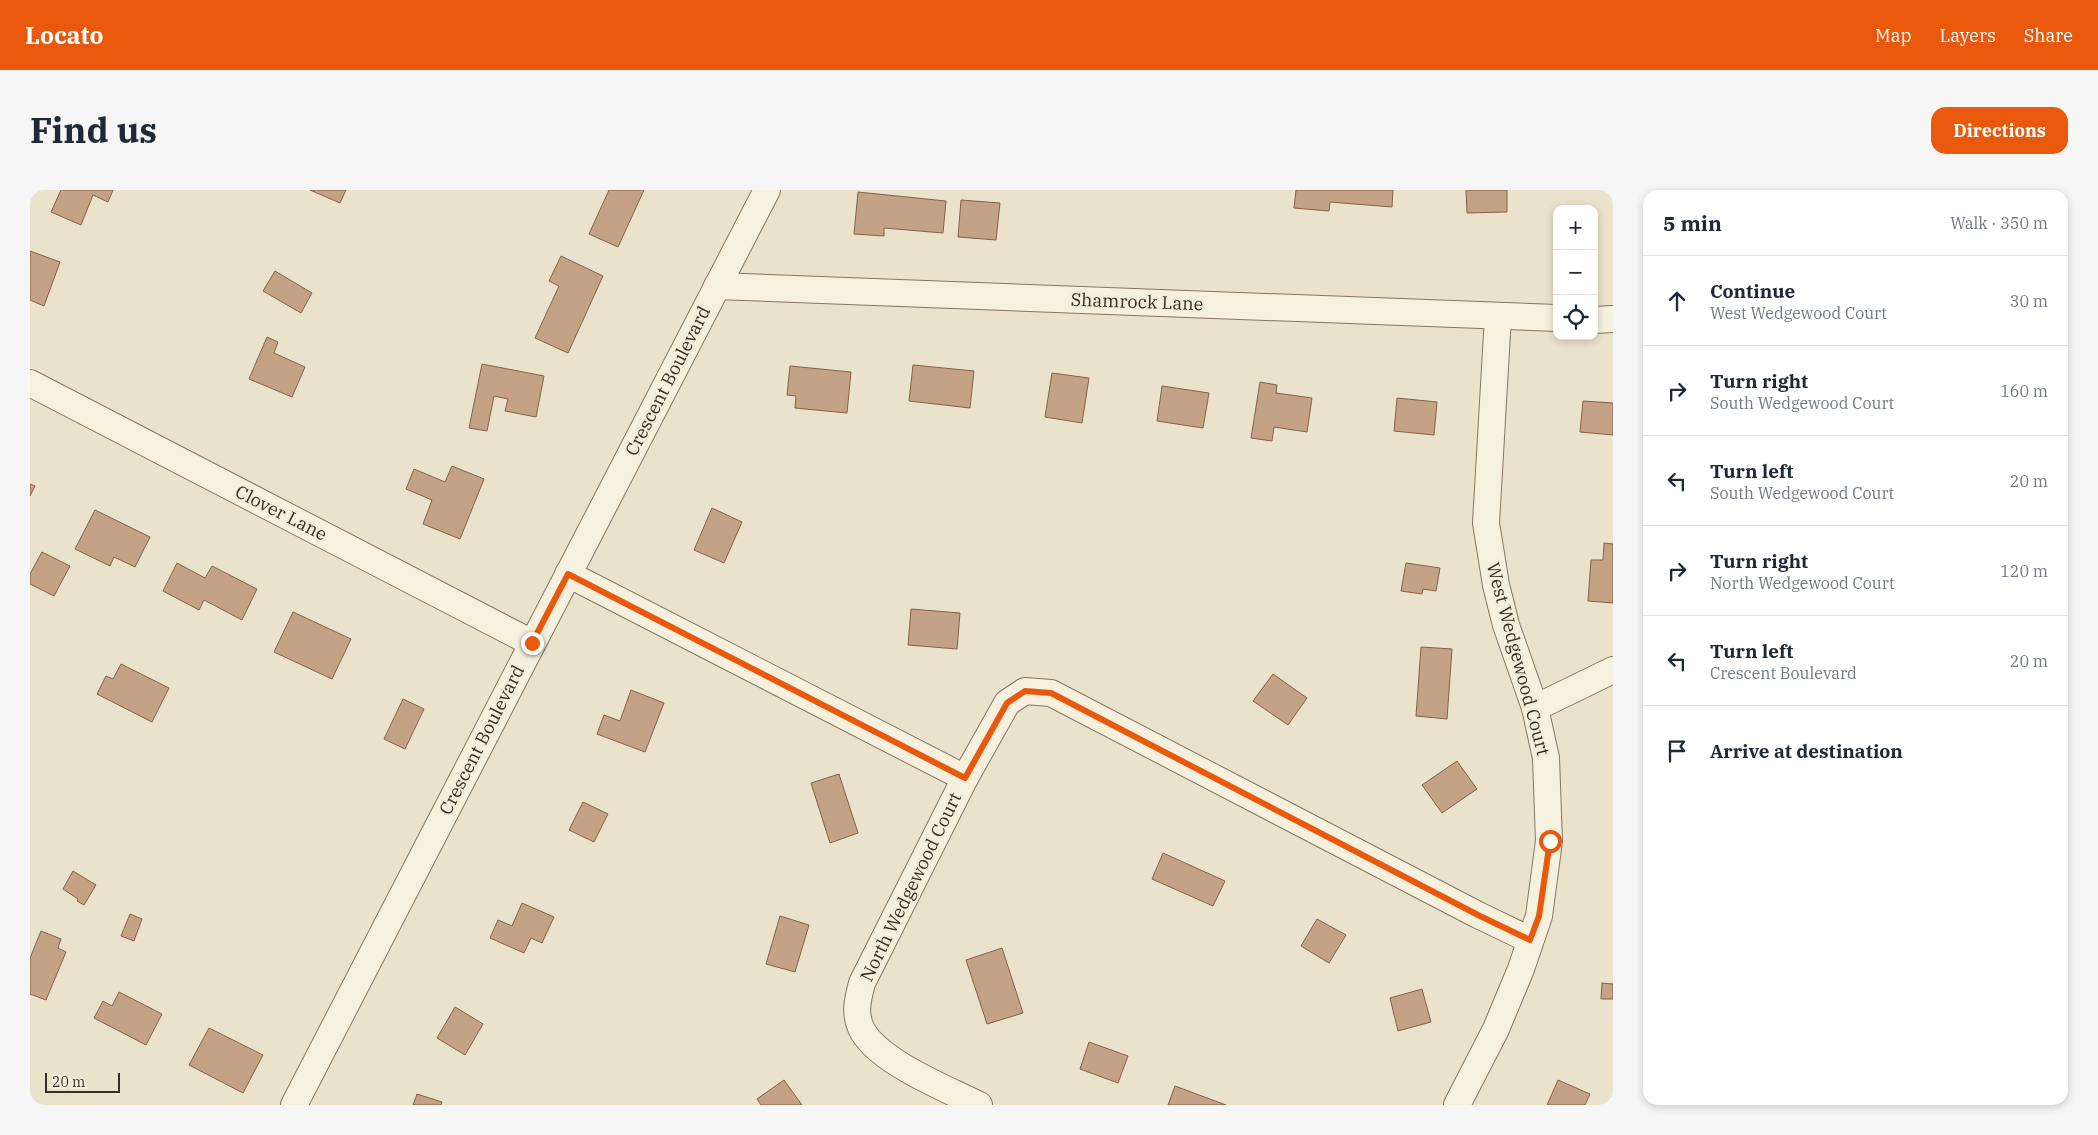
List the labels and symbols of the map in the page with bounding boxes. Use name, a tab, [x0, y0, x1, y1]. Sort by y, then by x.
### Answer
street label: Shamrock Lane	[1070, 288, 1204, 315]
street label: Crescent Boulevard	[620, 302, 715, 460]
street label: Clover Lane	[231, 480, 331, 545]
street label: West Wedgewood Court	[1482, 560, 1555, 758]
route end	[521, 632, 544, 655]
street label: Crescent Boulevard	[434, 661, 529, 819]
street label: North Wedgewood Court	[855, 788, 966, 985]
route start	[1539, 830, 1562, 853]
scale bar	[45, 1070, 120, 1093]

